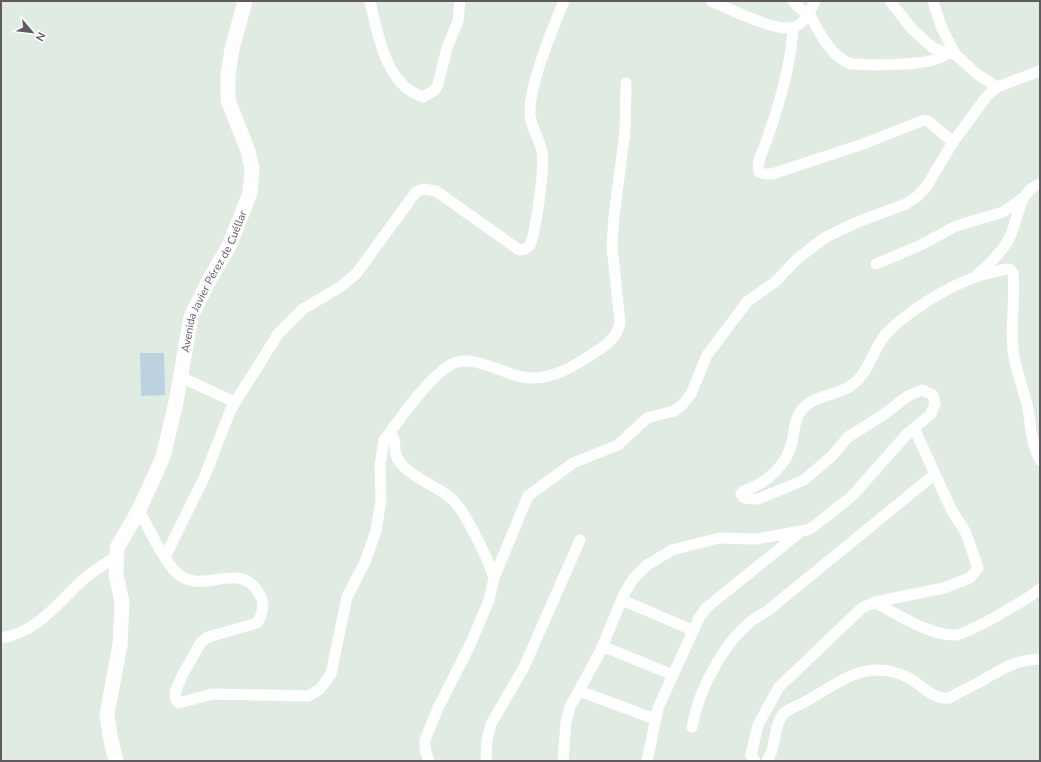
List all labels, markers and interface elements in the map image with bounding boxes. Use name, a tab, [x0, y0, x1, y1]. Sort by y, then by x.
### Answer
north arrow	[12, 12, 52, 52]
text: N	[32, 29, 49, 44]
street label: Avenida Javier Pérez de Cuéllar	[178, 208, 250, 354]

